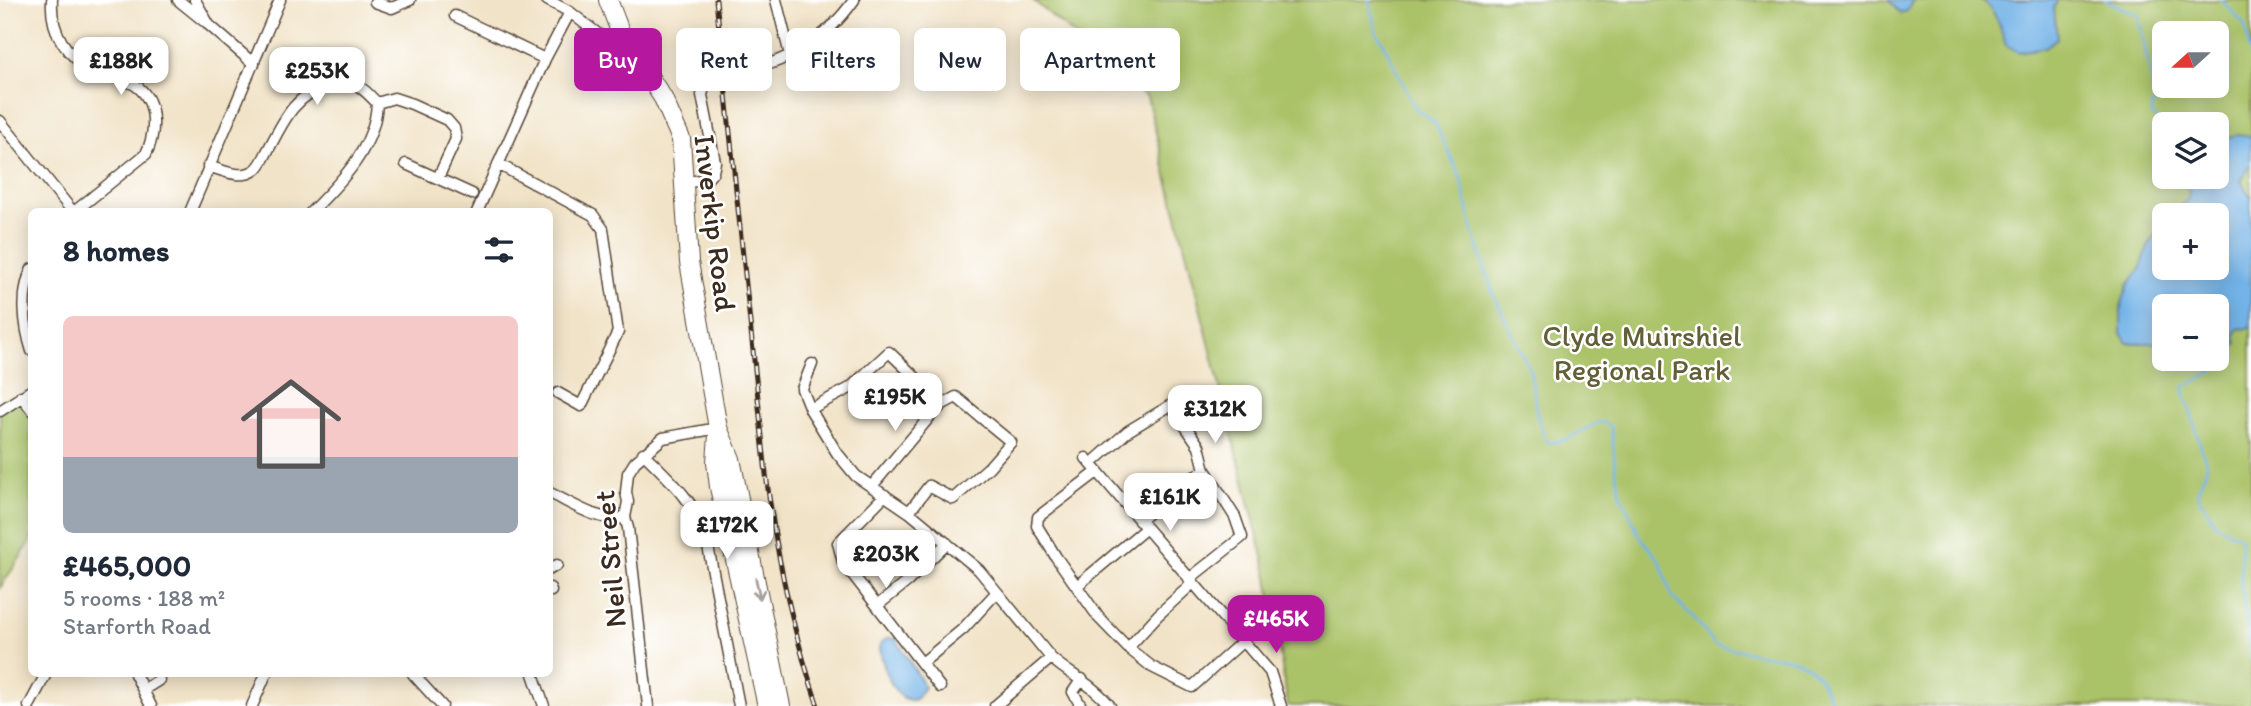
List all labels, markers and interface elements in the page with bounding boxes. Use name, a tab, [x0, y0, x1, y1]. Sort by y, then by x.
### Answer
north arrow	[2152, 21, 2230, 98]
map controls	[2152, 21, 2229, 371]
chip: Buy	[574, 28, 662, 91]
chip: Rent	[676, 28, 772, 91]
chip: Filters	[786, 28, 900, 91]
chip: New	[914, 28, 1006, 91]
chip: Apartment	[1020, 28, 1180, 91]
pin: £188K	[72, 38, 170, 97]
text: £188K	[90, 46, 152, 74]
pin: £253K	[268, 48, 366, 107]
text: £253K	[285, 56, 349, 84]
button: layers	[2152, 112, 2229, 189]
street label: Inverkip Road	[686, 132, 745, 314]
button: +	[2152, 203, 2229, 280]
icon: filters	[480, 231, 518, 269]
text: 8 homes	[63, 232, 170, 269]
button: −	[2152, 294, 2229, 371]
park label: Clyde Muirshiel Regional Park	[1542, 317, 1742, 388]
icon: home	[228, 361, 354, 487]
pin: £195K	[846, 374, 944, 433]
text: £195K	[864, 382, 926, 410]
pin: £312K	[1166, 386, 1264, 445]
text: £312K	[1184, 394, 1246, 422]
pin: £161K	[1121, 474, 1219, 533]
text: £161K	[1140, 482, 1200, 510]
street label: Neil Street	[585, 489, 634, 629]
pin: £172K	[678, 502, 776, 561]
text: £172K	[696, 510, 758, 538]
pin: £203K	[837, 530, 935, 590]
text: £203K	[853, 539, 919, 567]
text: £465,000	[63, 547, 191, 584]
one-way arrow	[751, 577, 765, 600]
text: 5 rooms · 188 m²	[63, 584, 225, 612]
pin: £465K	[1227, 596, 1325, 655]
text: £465K	[1243, 604, 1309, 632]
text: Starforth Road	[63, 612, 211, 640]

